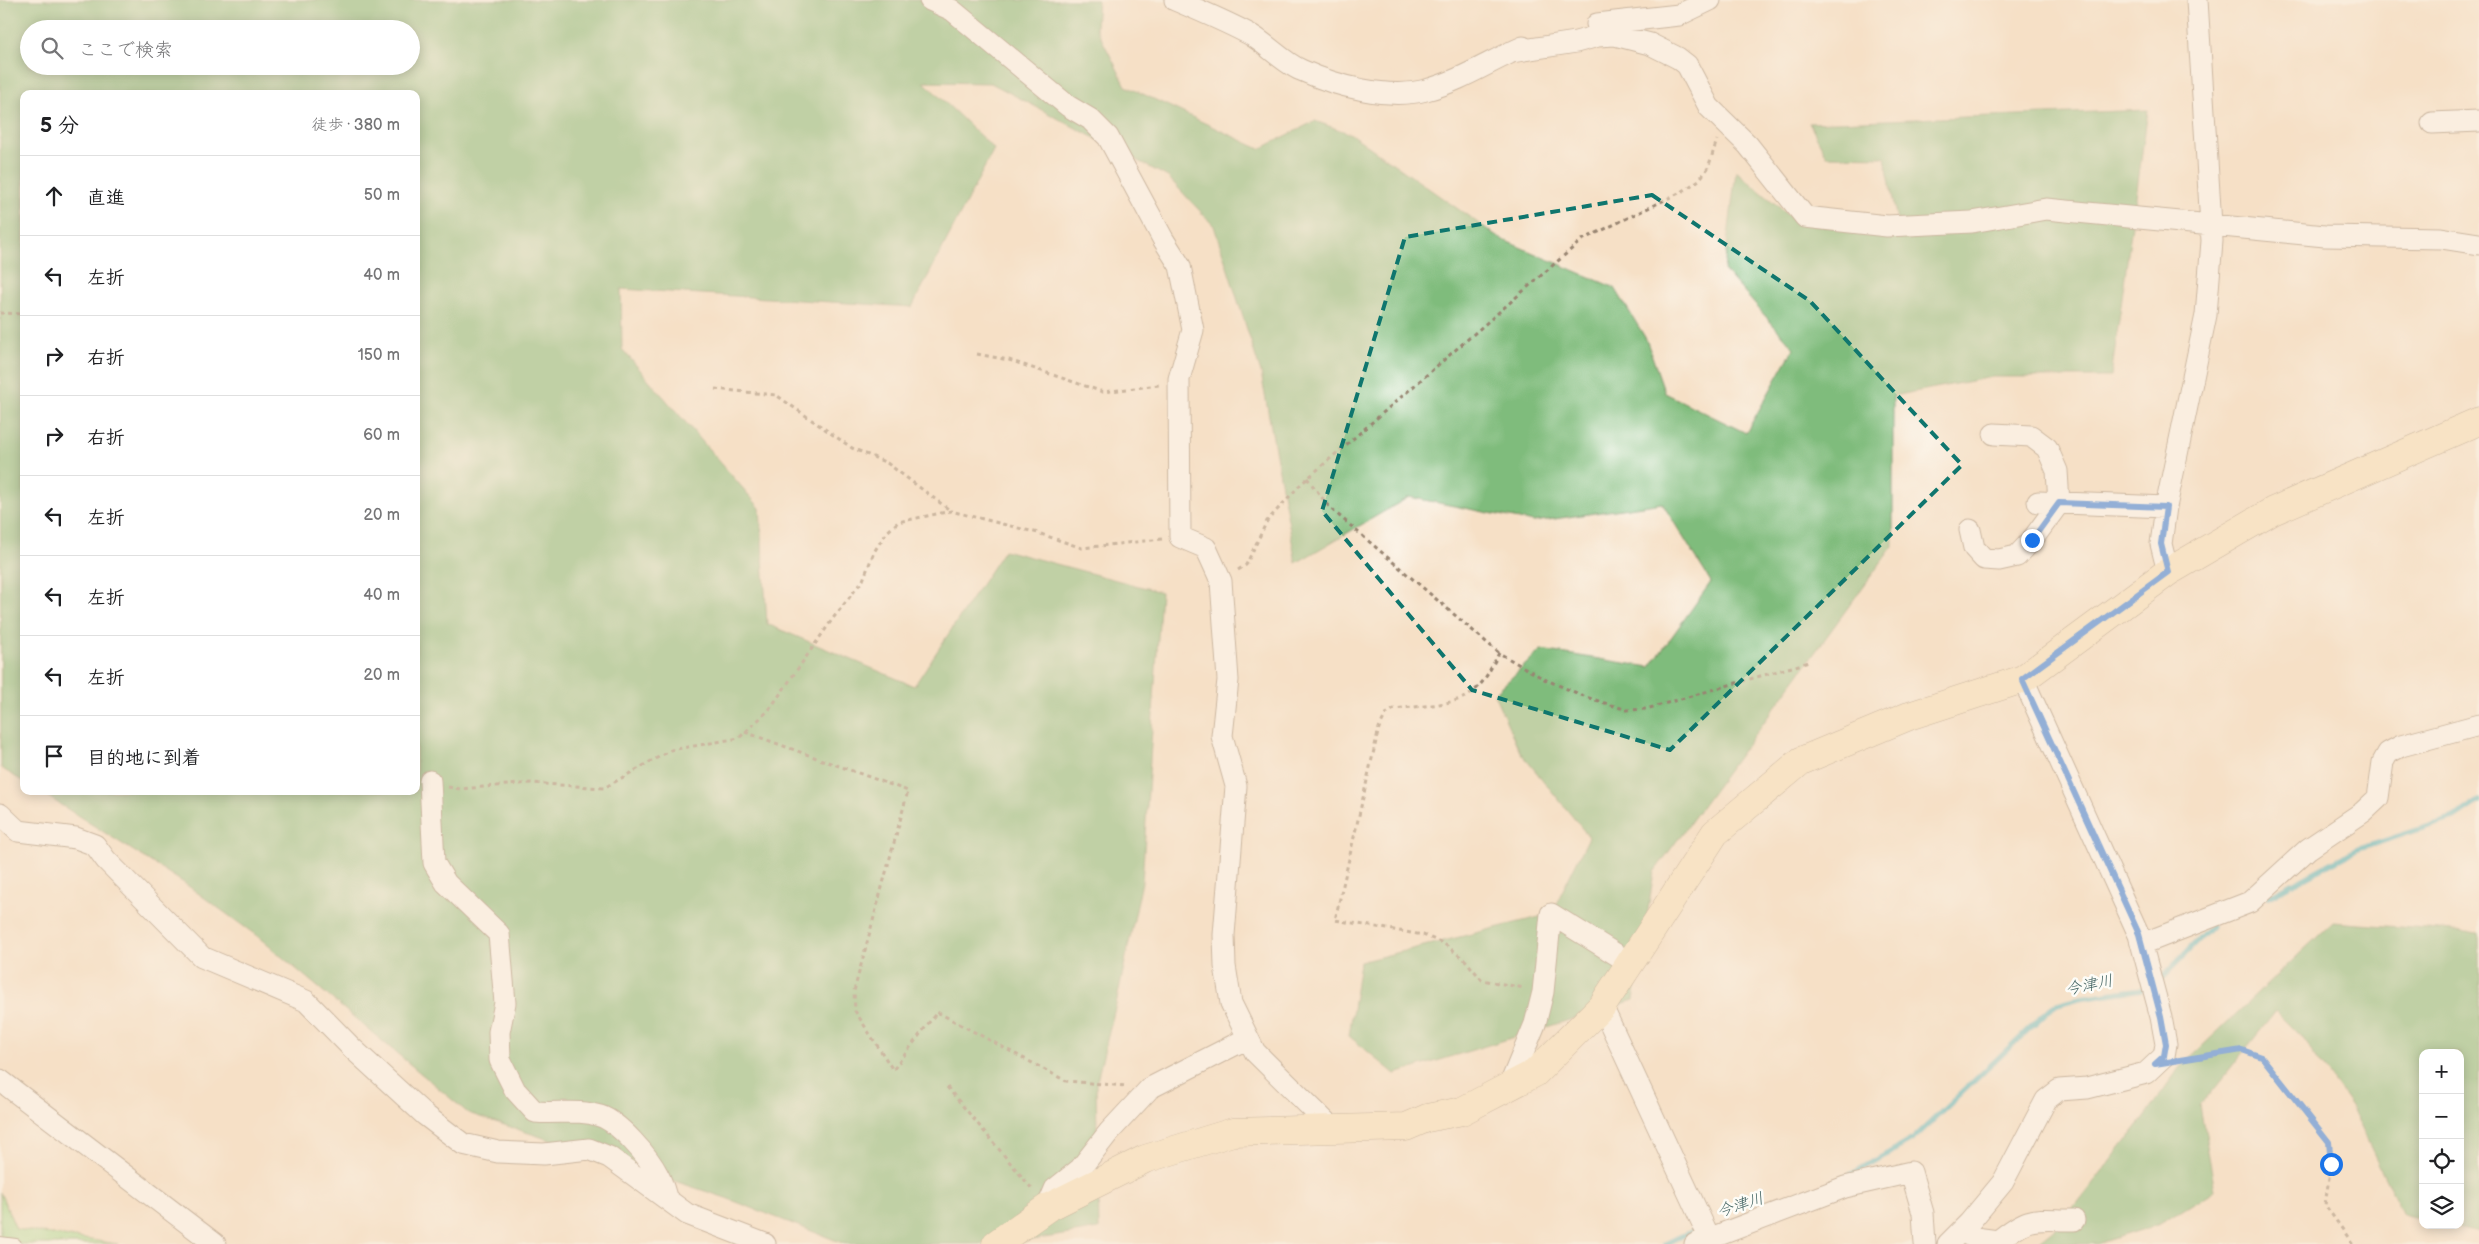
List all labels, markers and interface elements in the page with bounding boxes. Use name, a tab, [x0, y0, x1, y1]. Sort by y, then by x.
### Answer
search box	[20, 20, 420, 75]
icon: search	[38, 34, 66, 62]
text: ここで検索	[78, 39, 173, 62]
text: 5 分	[40, 113, 79, 138]
text: 徒歩 · 380 m	[311, 116, 400, 135]
icon: ahead	[40, 182, 68, 210]
text: 50 m	[364, 186, 400, 205]
text: 直進	[87, 187, 125, 210]
icon: left	[40, 262, 68, 290]
text: 40 m	[363, 266, 400, 285]
text: 左折	[87, 267, 125, 290]
icon: right	[40, 342, 68, 370]
text: 150 m	[358, 346, 400, 365]
text: 右折	[87, 347, 125, 370]
icon: right	[40, 422, 68, 450]
text: 60 m	[363, 426, 400, 445]
text: 右折	[87, 427, 125, 450]
icon: left	[40, 502, 68, 530]
text: 20 m	[364, 506, 400, 525]
text: 左折	[87, 507, 125, 530]
route end	[2021, 529, 2044, 552]
icon: left	[40, 582, 68, 610]
text: 40 m	[363, 586, 400, 605]
text: 左折	[87, 587, 125, 610]
icon: left	[40, 662, 68, 690]
text: 20 m	[364, 666, 400, 685]
text: 左折	[87, 667, 125, 690]
icon: arrive	[40, 742, 68, 770]
text: 目的地に到着	[87, 747, 201, 770]
water label: 今津川	[2064, 972, 2115, 999]
map controls	[2419, 1049, 2464, 1229]
button: +	[2419, 1049, 2464, 1094]
button: −	[2419, 1094, 2464, 1139]
button: locate	[2419, 1139, 2464, 1184]
route start	[2320, 1153, 2343, 1176]
button: layers	[2419, 1184, 2464, 1229]
water label: 今津川	[1715, 1189, 1766, 1222]

